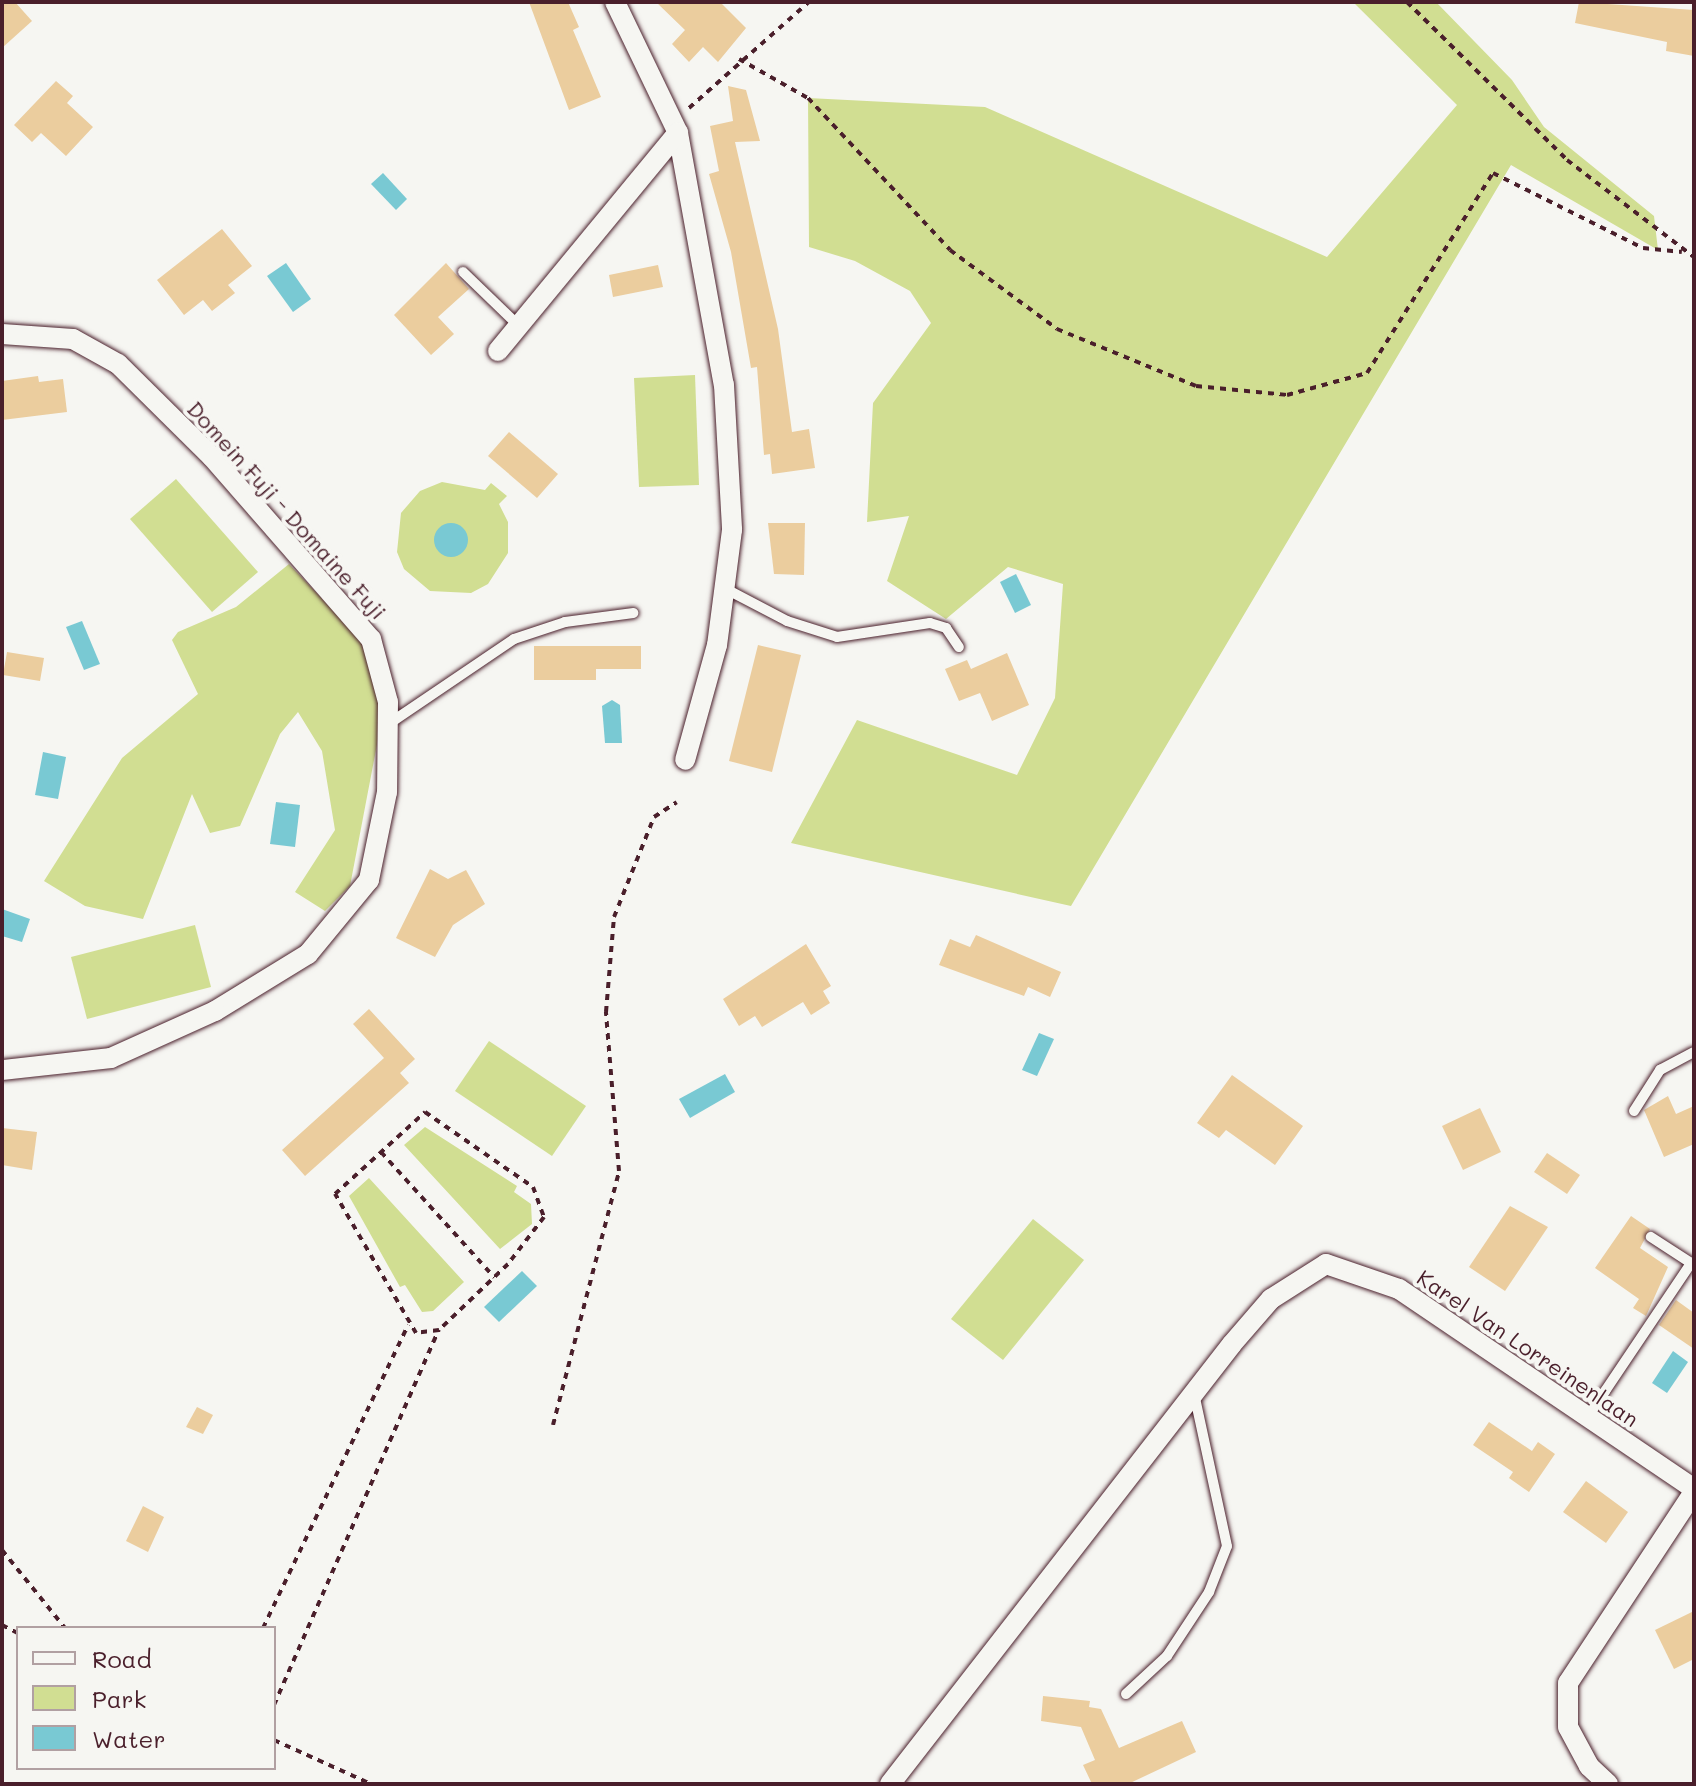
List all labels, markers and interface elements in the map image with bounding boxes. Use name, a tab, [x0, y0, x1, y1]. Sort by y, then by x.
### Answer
street label: Domein Fuji - Domaine Fuji	[182, 395, 392, 625]
street label: Karel Van Lorreinenlaan	[1412, 1264, 1644, 1432]
legend	[16, 1626, 276, 1770]
text: Road	[92, 1643, 152, 1674]
text: Park	[92, 1683, 146, 1714]
text: Water	[92, 1723, 166, 1754]

